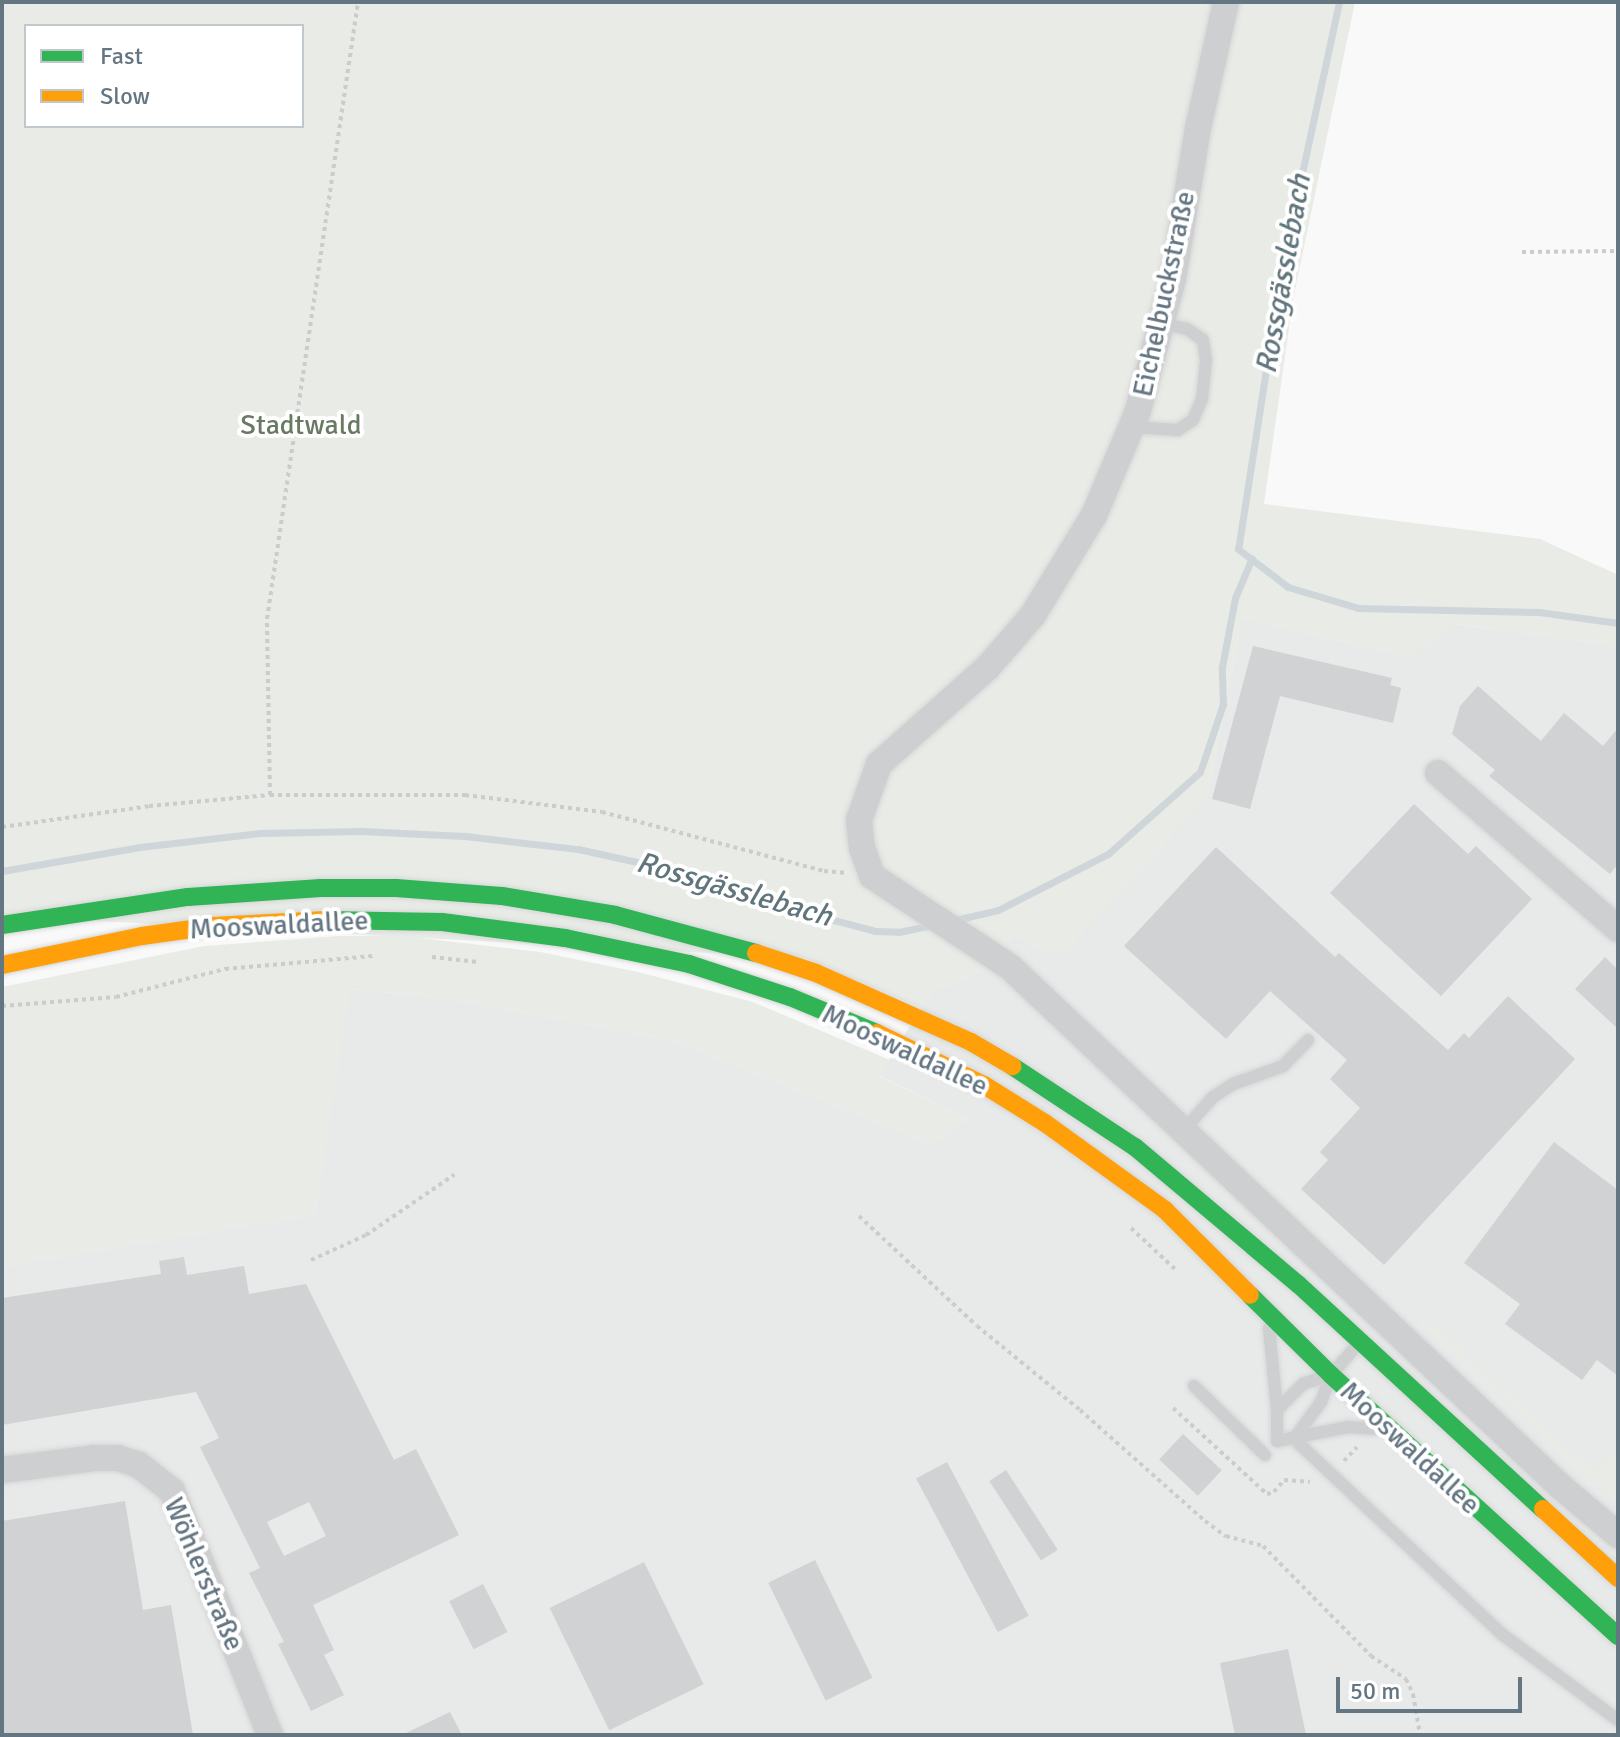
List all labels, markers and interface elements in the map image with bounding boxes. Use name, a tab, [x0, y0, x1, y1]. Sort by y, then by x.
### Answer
legend	[24, 24, 304, 128]
text: Fast	[100, 41, 143, 71]
text: Slow	[100, 81, 150, 111]
water label: Rossgässlebach	[1249, 172, 1319, 376]
street label: Eichelbuckstraße	[1126, 188, 1202, 400]
park label: Stadtwald	[240, 408, 362, 442]
water label: Rossgässlebach	[632, 845, 836, 935]
street label: Mooswaldallee	[189, 904, 369, 946]
street label: Mooswaldallee	[817, 997, 993, 1103]
street label: Mooswaldallee	[1333, 1375, 1487, 1521]
street label: Wöhlerstraße	[157, 1493, 251, 1655]
scale bar	[1340, 1661, 1526, 1711]
text: 50 m	[1350, 1676, 1400, 1706]

